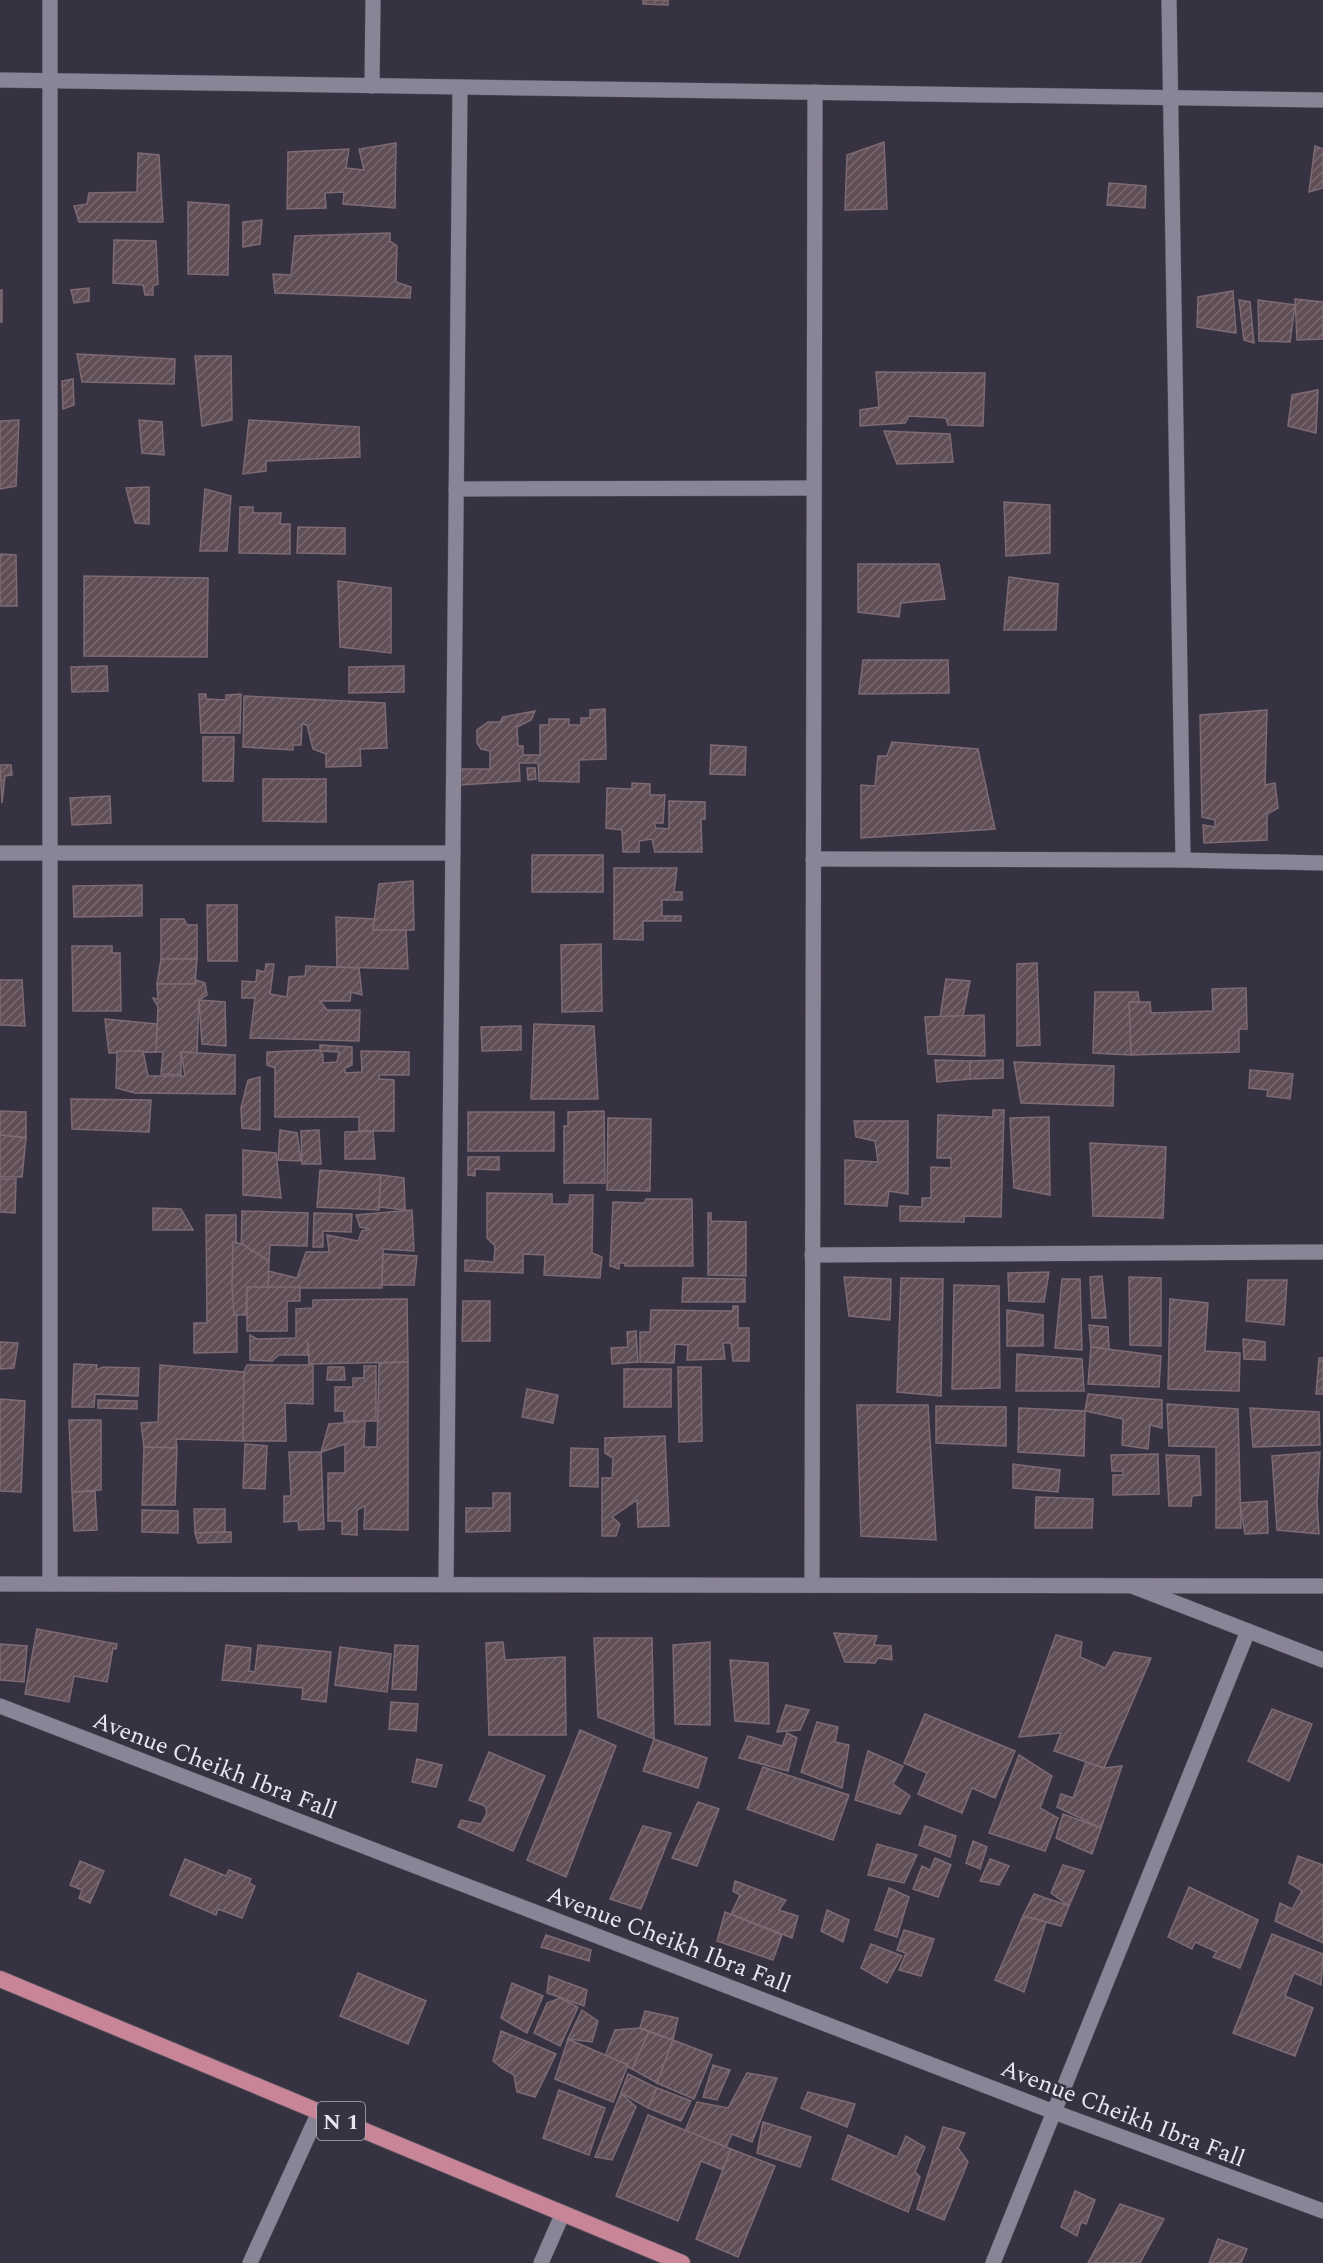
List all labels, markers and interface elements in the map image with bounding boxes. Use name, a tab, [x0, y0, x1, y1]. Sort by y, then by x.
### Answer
street label: Avenue Cheikh Ibra Fall	[87, 1703, 342, 1829]
street label: Avenue Cheikh Ibra Fall	[541, 1877, 796, 2003]
street label: Avenue Cheikh Ibra Fall	[995, 2051, 1250, 2177]
road number: N 1	[317, 2102, 365, 2140]

